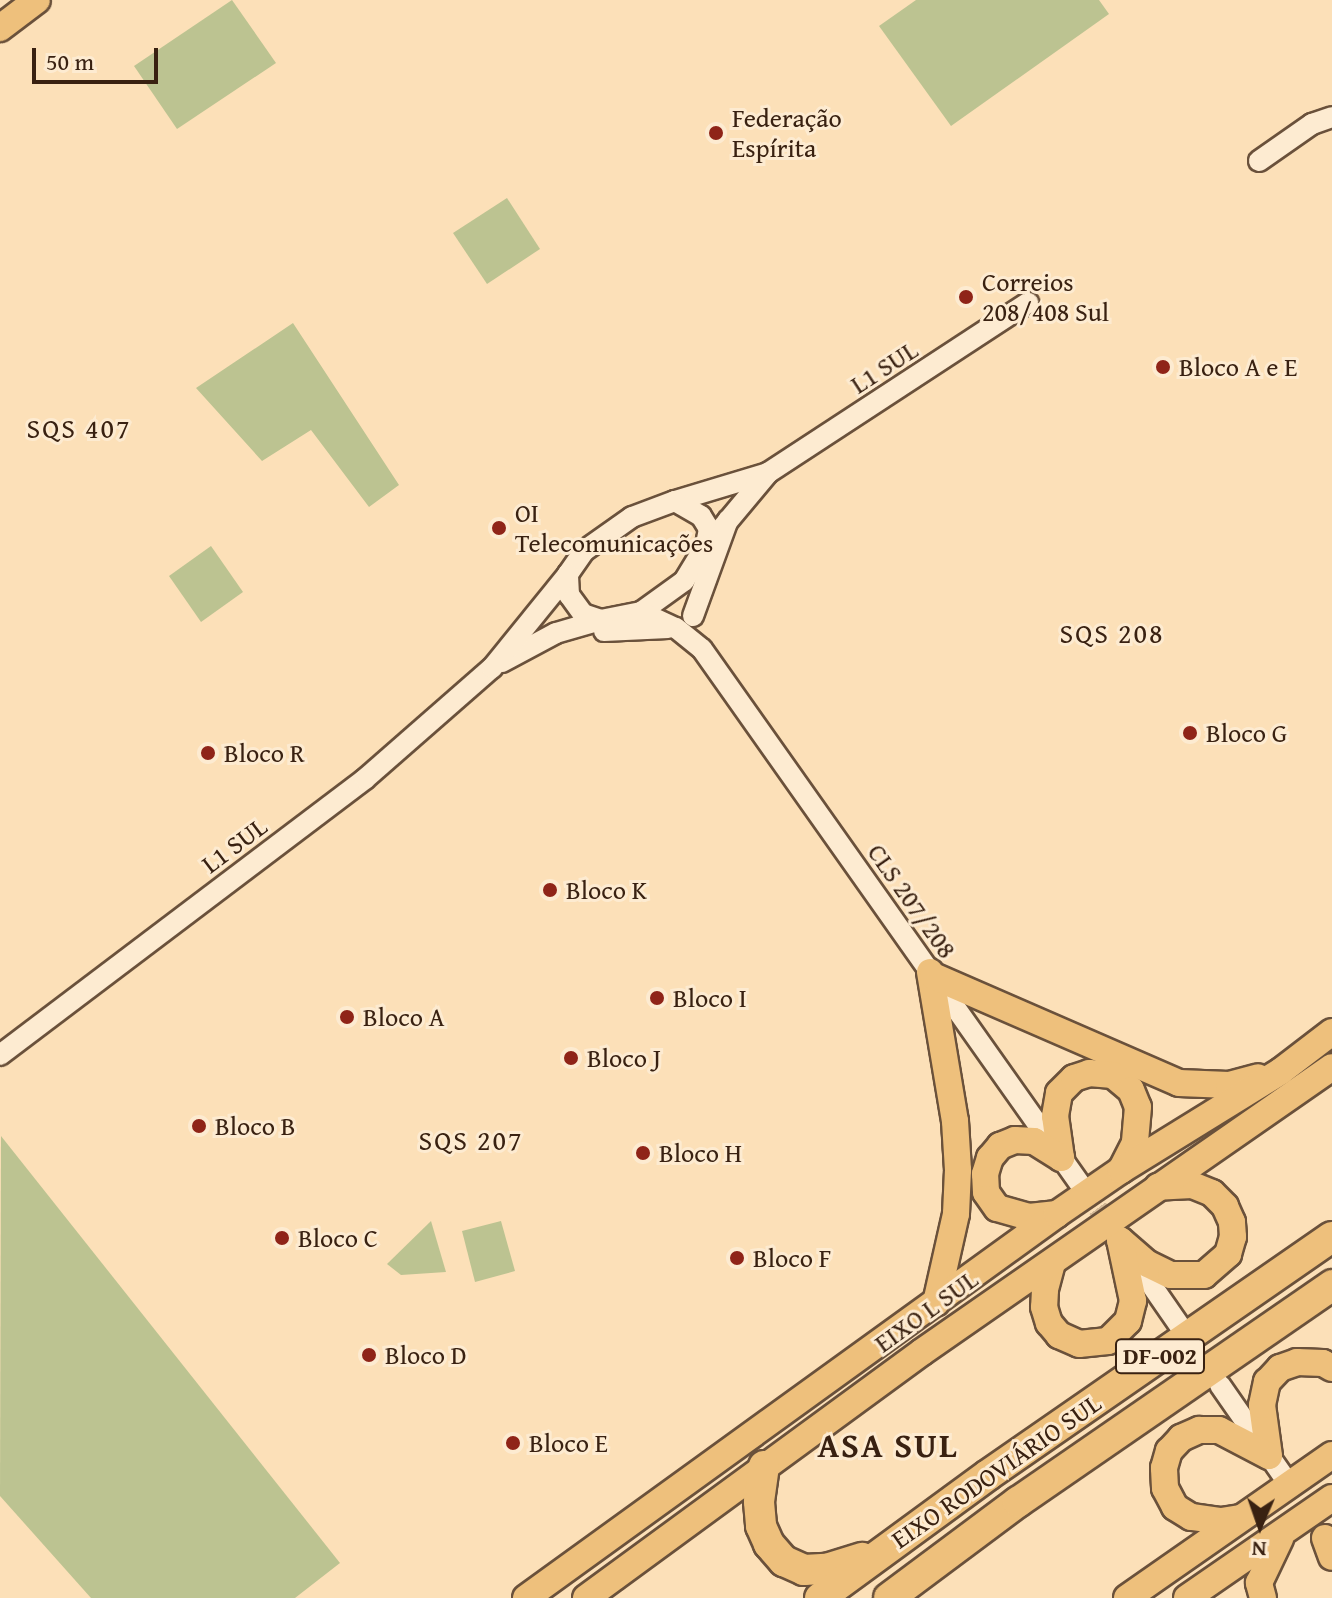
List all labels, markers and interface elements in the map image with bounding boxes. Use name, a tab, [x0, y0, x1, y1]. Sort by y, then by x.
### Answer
scale bar	[36, 32, 162, 82]
text: 50 m	[46, 44, 94, 79]
place label: Federação Espírita	[732, 102, 842, 164]
marker: Federação Espírita	[707, 124, 725, 142]
place label: Correios 208/408 Sul	[982, 266, 1109, 328]
marker: Correios 208/408 Sul	[957, 288, 975, 306]
street label: L1 SUL	[845, 334, 923, 400]
place label: Bloco A e E	[1179, 351, 1297, 383]
marker: Bloco A e E	[1154, 358, 1172, 376]
district label: SQS 407	[27, 411, 131, 445]
place label: OI Telecomunicações	[515, 497, 713, 558]
marker: OI Telecomunicações	[490, 519, 508, 537]
district label: SQS 208	[1060, 616, 1164, 650]
place label: Bloco G	[1206, 717, 1287, 749]
marker: Bloco G	[1181, 724, 1199, 742]
place label: Bloco R	[224, 737, 305, 769]
marker: Bloco R	[199, 744, 217, 762]
street label: L1 SUL	[195, 810, 273, 880]
street label: CLS 207/208	[861, 838, 963, 964]
place label: Bloco K	[566, 874, 647, 906]
marker: Bloco K	[541, 881, 559, 899]
place label: Bloco I	[673, 982, 747, 1014]
marker: Bloco I	[648, 989, 666, 1007]
place label: Bloco A	[363, 1001, 445, 1033]
marker: Bloco A	[338, 1008, 356, 1026]
place label: Bloco J	[587, 1042, 661, 1074]
marker: Bloco J	[562, 1049, 580, 1067]
place label: Bloco B	[215, 1110, 296, 1142]
marker: Bloco B	[190, 1117, 208, 1135]
district label: SQS 207	[419, 1123, 523, 1157]
place label: Bloco H	[659, 1137, 742, 1169]
marker: Bloco H	[634, 1144, 652, 1162]
place label: Bloco C	[298, 1222, 378, 1254]
marker: Bloco C	[273, 1229, 291, 1247]
place label: Bloco F	[753, 1242, 832, 1274]
marker: Bloco F	[728, 1249, 746, 1267]
street label: EIXO L SUL	[868, 1263, 984, 1359]
road number: DF-002	[1114, 1336, 1206, 1376]
place label: Bloco D	[385, 1339, 467, 1371]
marker: Bloco D	[360, 1346, 378, 1364]
street label: EIXO RODOVIÁRIO SUL	[885, 1387, 1107, 1555]
district label: ASA SUL	[817, 1425, 959, 1465]
place label: Bloco E	[529, 1427, 608, 1459]
marker: Bloco E	[504, 1434, 522, 1452]
north arrow	[1220, 1486, 1300, 1566]
text: N	[1251, 1534, 1267, 1566]

